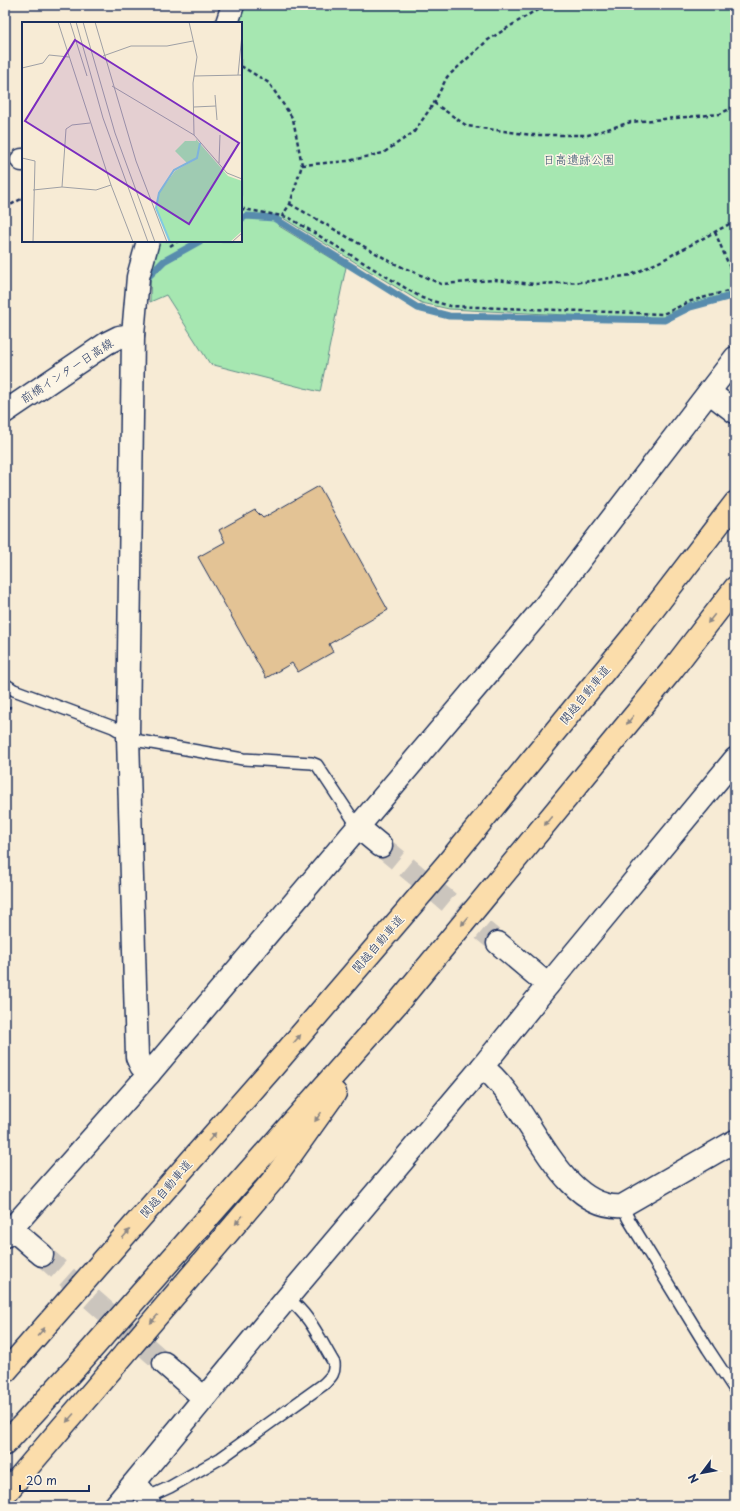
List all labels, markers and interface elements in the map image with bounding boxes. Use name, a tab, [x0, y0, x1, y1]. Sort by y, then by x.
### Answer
inset map	[22, 22, 242, 242]
park label: 日高遺跡公園	[543, 150, 615, 168]
street label: 前橋インター日高線	[16, 333, 116, 407]
one-way arrow	[707, 613, 715, 624]
street label: 関越自動車道	[555, 661, 614, 728]
one-way arrow	[626, 715, 635, 726]
one-way arrow	[543, 815, 552, 826]
street label: 関越自動車道	[347, 910, 408, 976]
one-way arrow	[461, 916, 470, 927]
one-way arrow	[293, 1033, 302, 1044]
one-way arrow	[314, 1112, 322, 1122]
one-way arrow	[207, 1132, 216, 1141]
street label: 関越自動車道	[135, 1155, 196, 1221]
one-way arrow	[235, 1216, 244, 1225]
one-way arrow	[122, 1229, 131, 1240]
one-way arrow	[150, 1314, 159, 1324]
one-way arrow	[36, 1327, 45, 1337]
one-way arrow	[65, 1413, 75, 1423]
north arrow	[682, 1453, 722, 1493]
scale bar	[20, 1467, 89, 1493]
text: N	[683, 1470, 703, 1487]
text: 20 m	[26, 1471, 57, 1489]

